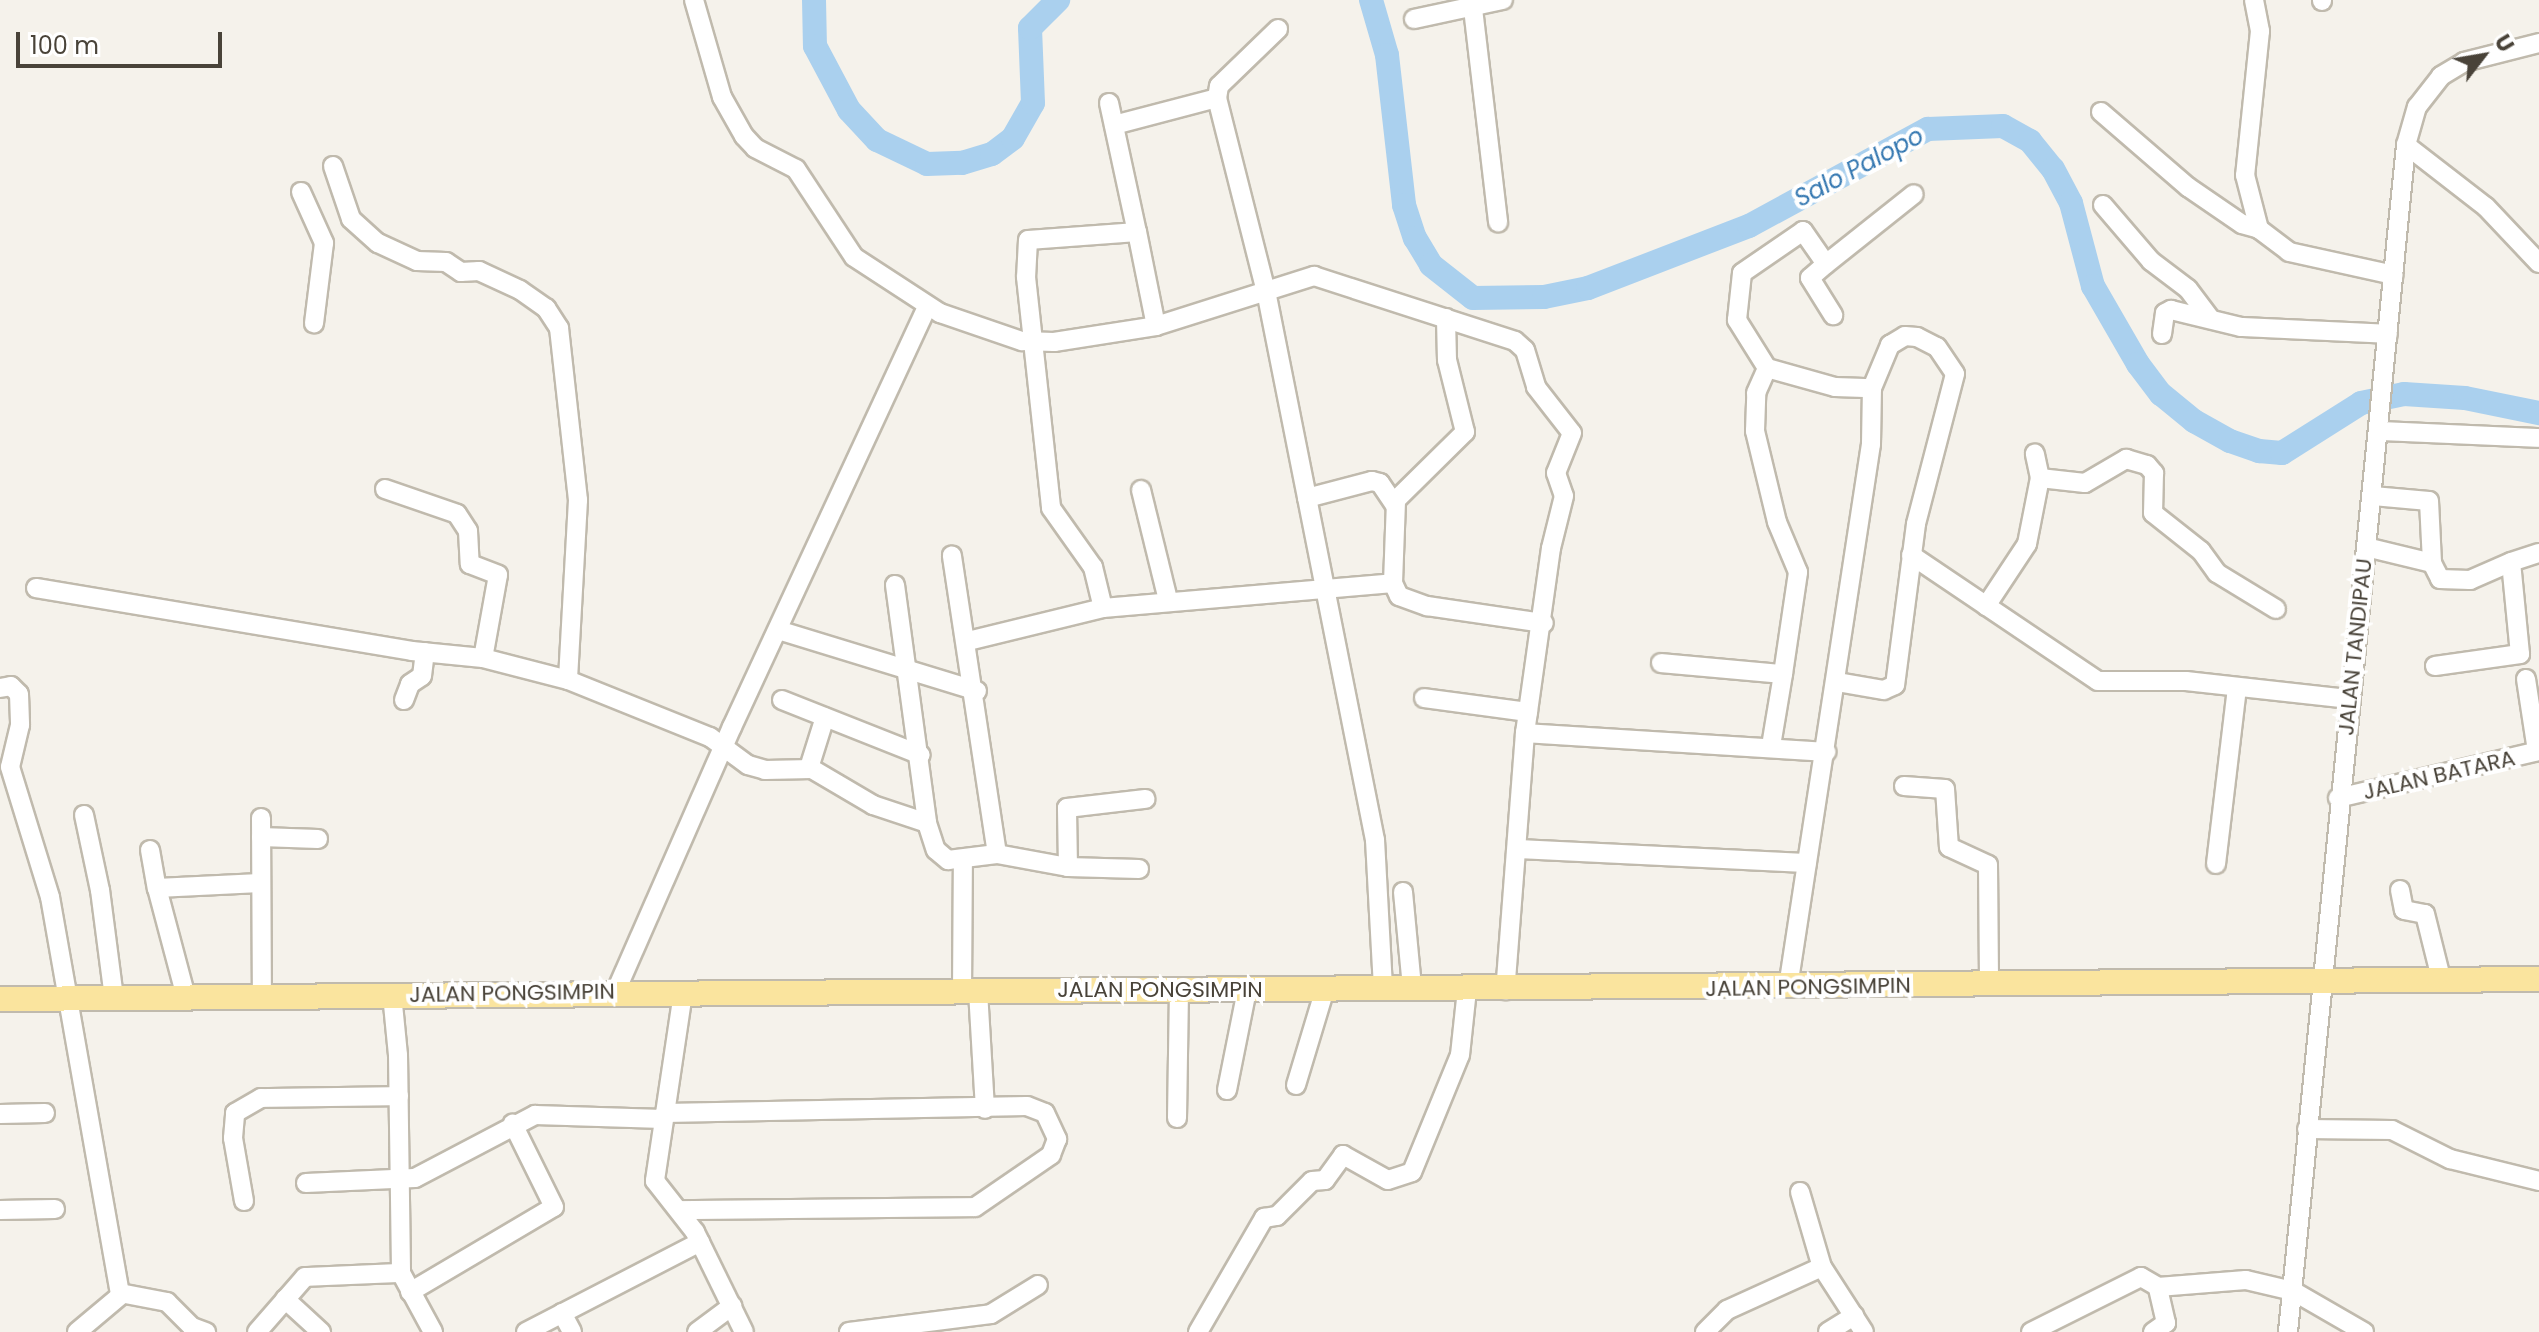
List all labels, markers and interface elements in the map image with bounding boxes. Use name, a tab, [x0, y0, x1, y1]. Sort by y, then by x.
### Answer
scale bar	[20, 16, 226, 66]
north arrow	[2443, 16, 2523, 96]
text: 100 m	[30, 29, 99, 62]
text: U	[2487, 29, 2521, 58]
water label: Salo Palopo	[1790, 121, 1928, 213]
street label: JALAN TANDIPAU	[2333, 557, 2377, 737]
street label: JALAN BATARA	[2360, 745, 2518, 805]
street label: JALAN PONGSIMPIN	[1705, 972, 1911, 1002]
street label: JALAN PONGSIMPIN	[1057, 977, 1263, 1003]
street label: JALAN PONGSIMPIN	[409, 978, 615, 1008]

